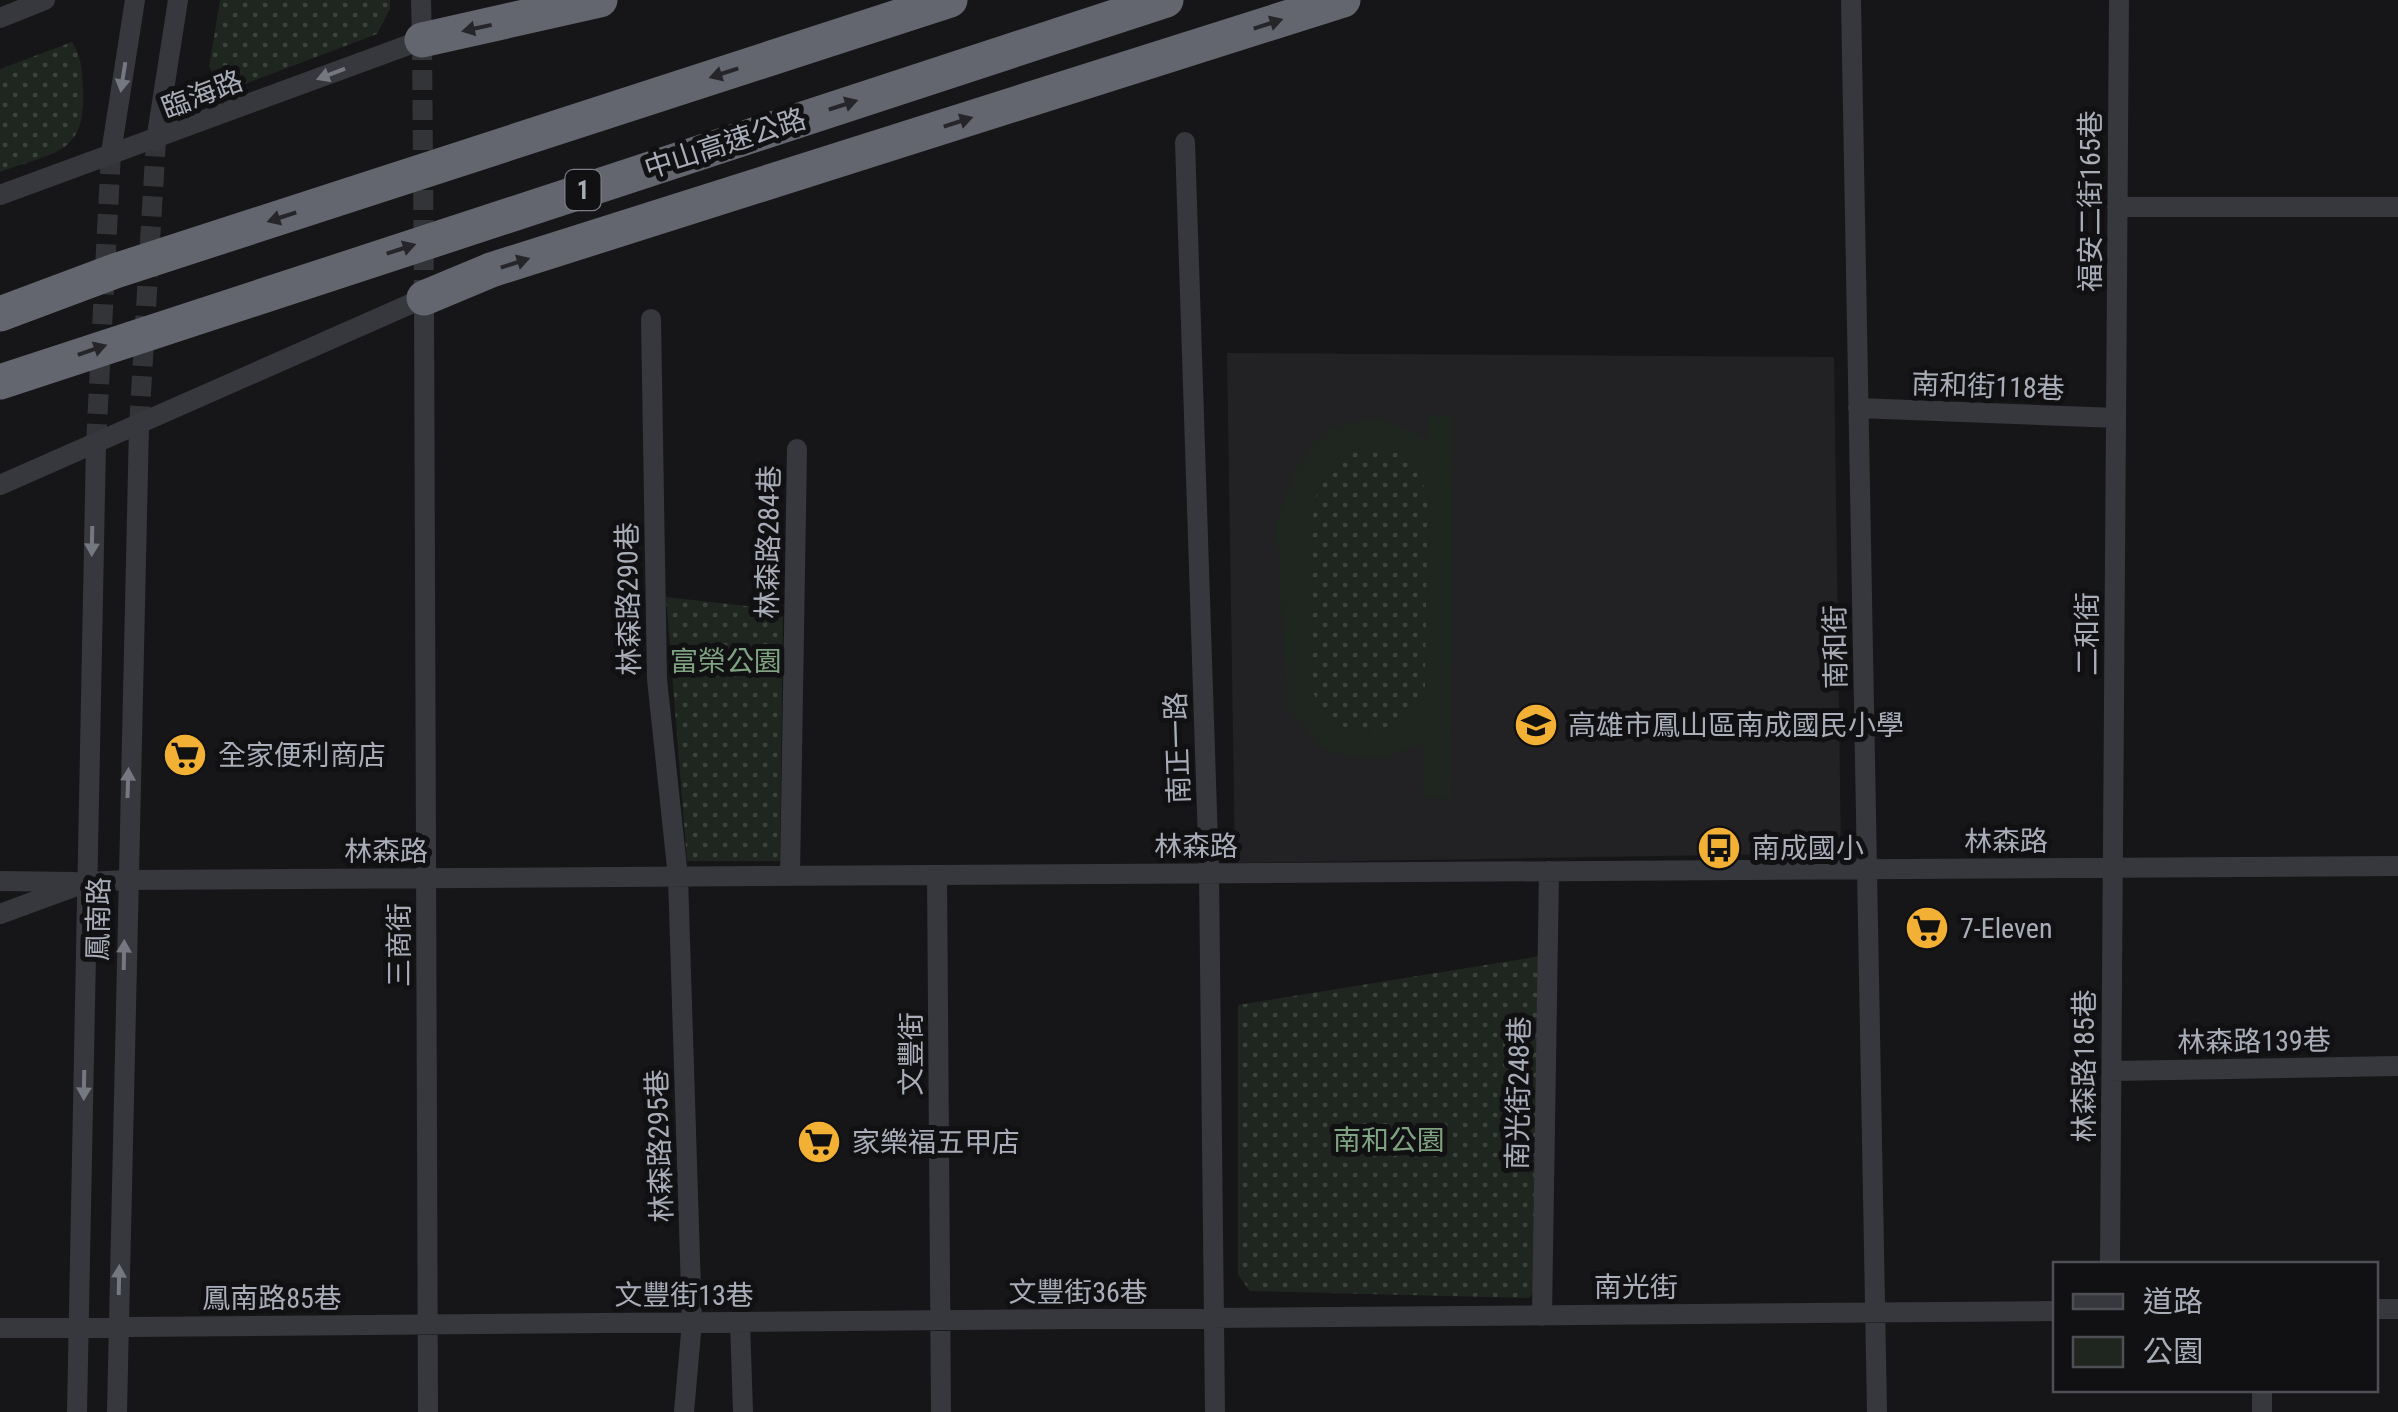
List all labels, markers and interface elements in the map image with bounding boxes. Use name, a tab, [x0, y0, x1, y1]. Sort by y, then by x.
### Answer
one-way arrow	[1253, 16, 1283, 31]
one-way arrow	[461, 21, 492, 37]
one-way arrow	[115, 61, 130, 93]
street label: 臨海路	[157, 64, 247, 125]
one-way arrow	[315, 67, 345, 83]
one-way arrow	[709, 67, 739, 82]
one-way arrow	[828, 97, 858, 112]
street label: 中山高速公路	[640, 102, 810, 185]
street label: 福安二街165巷	[2074, 110, 2107, 292]
one-way arrow	[943, 114, 973, 129]
road number: 1	[566, 170, 600, 210]
one-way arrow	[267, 210, 297, 225]
one-way arrow	[386, 241, 417, 256]
one-way arrow	[500, 255, 530, 270]
one-way arrow	[78, 342, 108, 357]
street label: 南和街118巷	[1911, 367, 2065, 406]
street label: 林森路284巷	[751, 465, 786, 619]
street label: 林森路290巷	[611, 522, 646, 676]
one-way arrow	[84, 526, 100, 558]
street label: 二和街	[2071, 592, 2104, 676]
street label: 南和街	[1818, 605, 1853, 689]
park label: 富榮公園	[670, 645, 782, 678]
street label: 南正一路	[1159, 691, 1196, 805]
school or university icon: 高雄市鳳山區南成國民小學	[1513, 702, 1559, 748]
place label: 高雄市鳳山區南成國民小學	[1568, 709, 1904, 742]
supermarket icon: 全家便利商店	[162, 732, 208, 778]
place label: 全家便利商店	[218, 739, 386, 772]
one-way arrow	[121, 767, 137, 799]
bus stop icon: 南成國小	[1696, 825, 1742, 871]
street label: 林森路	[1964, 825, 2048, 858]
street label: 林森路	[1154, 830, 1238, 863]
place label: 南成國小	[1752, 832, 1864, 865]
street label: 林森路	[344, 835, 428, 868]
street label: 鳳南路	[81, 877, 116, 961]
street label: 三商街	[383, 903, 416, 987]
supermarket icon: 7-Eleven	[1904, 905, 1950, 951]
place label: 7-Eleven	[1960, 912, 2053, 945]
one-way arrow	[117, 938, 133, 970]
street label: 林森路185巷	[2068, 989, 2101, 1143]
street label: 文豐街	[895, 1012, 928, 1096]
street label: 南光街248巷	[1501, 1016, 1536, 1170]
street label: 林森路139巷	[2177, 1024, 2331, 1059]
one-way arrow	[75, 1069, 91, 1101]
street label: 林森路295巷	[640, 1069, 679, 1223]
supermarket icon: 家樂福五甲店	[796, 1119, 842, 1165]
park label: 南和公園	[1333, 1124, 1445, 1157]
place label: 家樂福五甲店	[852, 1126, 1020, 1159]
legend	[2053, 1262, 2378, 1392]
one-way arrow	[111, 1263, 127, 1295]
street label: 南光街	[1594, 1271, 1678, 1304]
street label: 文豐街36巷	[1008, 1276, 1148, 1309]
street label: 文豐街13巷	[614, 1279, 754, 1312]
street label: 鳳南路85巷	[202, 1282, 342, 1315]
text: 道路	[2143, 1284, 2203, 1319]
text: 公園	[2143, 1334, 2203, 1369]

